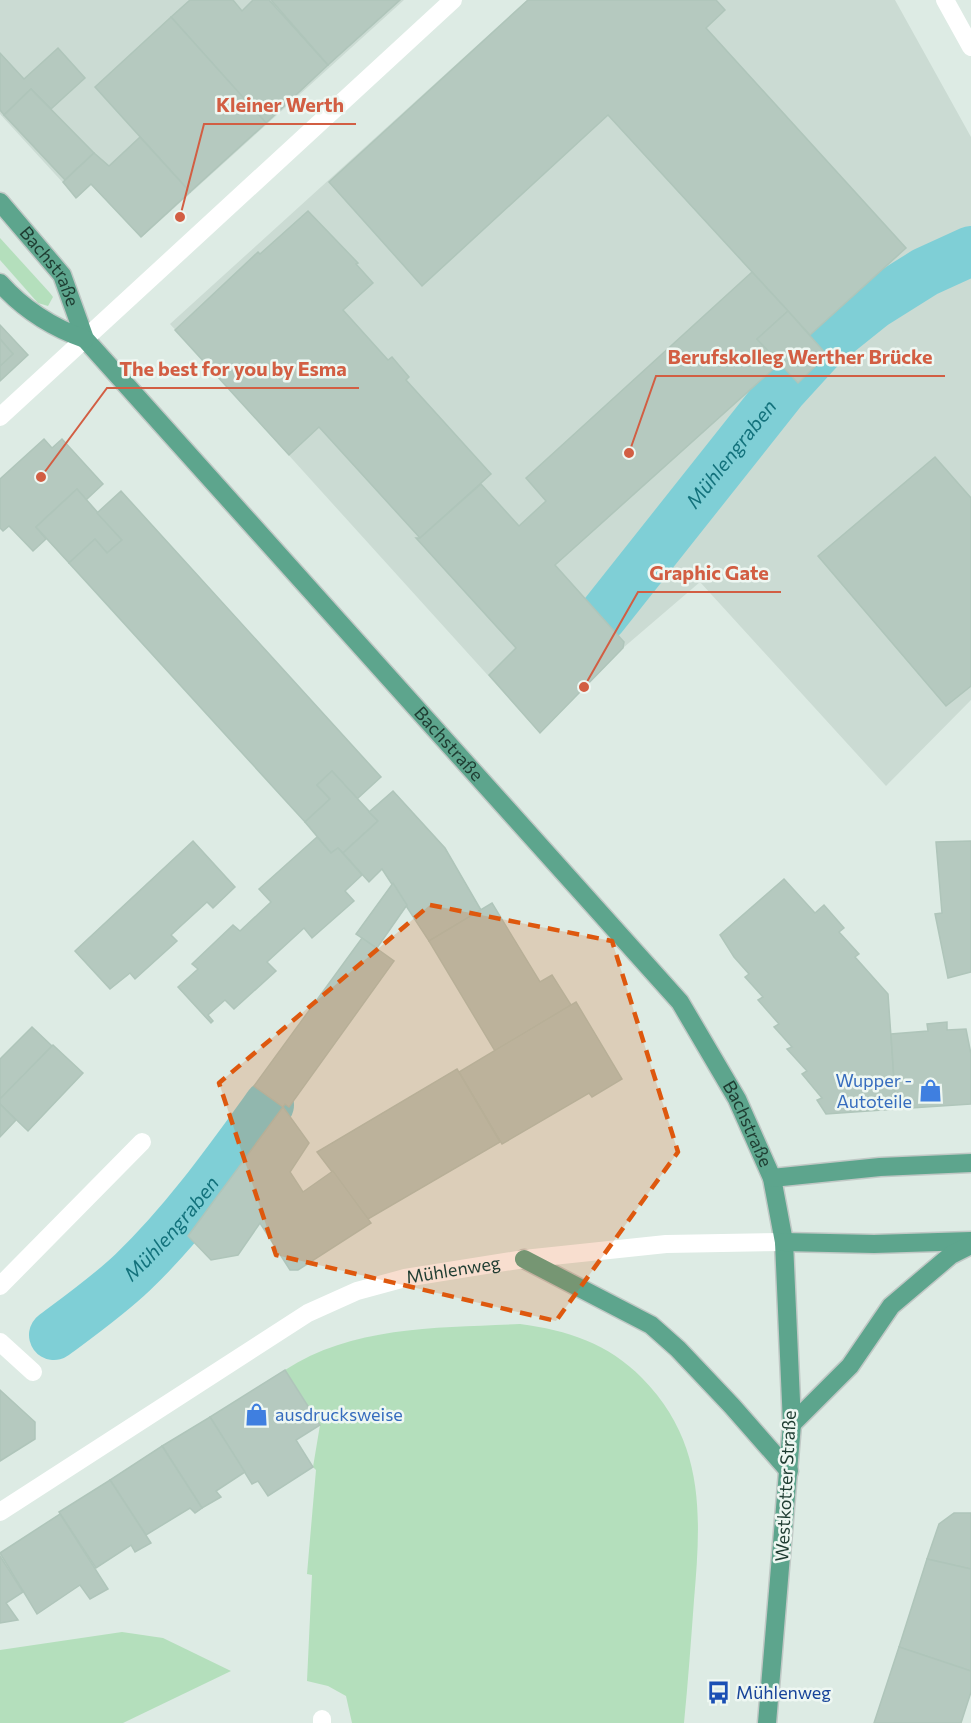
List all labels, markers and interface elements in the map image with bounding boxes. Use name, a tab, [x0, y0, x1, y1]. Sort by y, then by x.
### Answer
callout: Kleiner Werth	[204, 86, 356, 124]
text: Kleiner Werth	[216, 92, 344, 116]
street label: Bachstraße	[15, 221, 84, 309]
callout: Berufskolleg Werther Brücke	[656, 338, 945, 376]
text: Berufskolleg Werther Brücke	[668, 344, 932, 368]
callout: The best for you by Esma	[107, 350, 359, 388]
text: The best for you by Esma	[119, 356, 347, 380]
water label: Mühlengraben	[680, 394, 781, 513]
callout: Graphic Gate	[638, 554, 781, 592]
text: Graphic Gate	[649, 560, 769, 584]
street label: Bachstraße	[410, 702, 488, 785]
place label: Wupper - Autoteile	[835, 1069, 912, 1112]
street label: Bachstraße	[719, 1076, 778, 1170]
shop icon: Wupper - Autoteile	[917, 1078, 943, 1104]
water label: Mühlengraben	[118, 1171, 223, 1285]
street label: Mühlenweg	[404, 1251, 502, 1288]
shop icon: ausdrucksweise	[244, 1402, 270, 1428]
place label: ausdrucksweise	[275, 1403, 403, 1425]
street label: Westkotter Straße	[770, 1410, 800, 1562]
bus stop icon: Mühlenweg	[705, 1680, 731, 1706]
place label: Mühlenweg	[736, 1681, 831, 1703]

